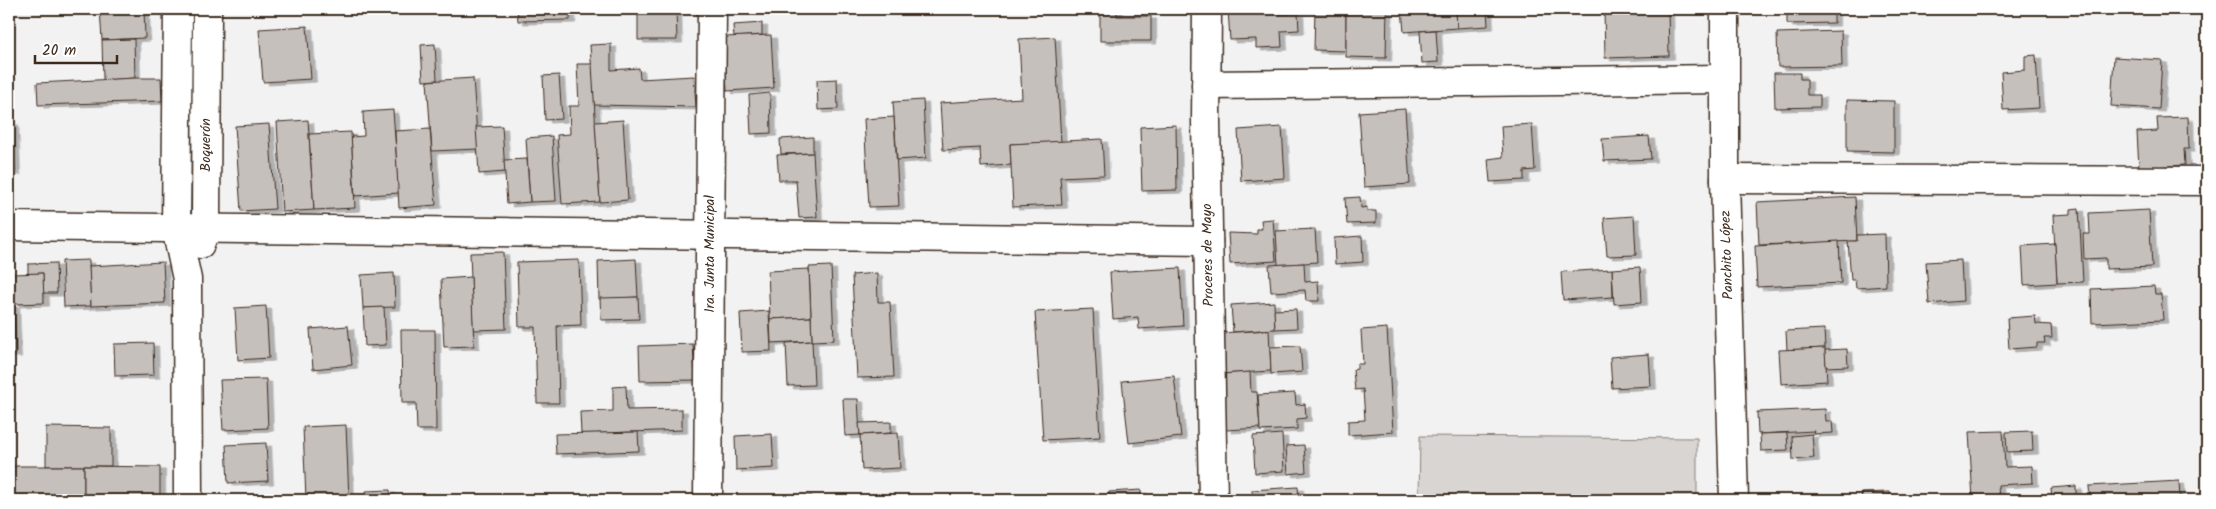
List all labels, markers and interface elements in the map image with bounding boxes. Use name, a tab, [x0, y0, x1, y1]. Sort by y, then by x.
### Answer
scale bar	[35, 32, 118, 64]
text: 20 m	[42, 39, 76, 63]
street label: Boquerón	[195, 118, 217, 172]
street label: 1ra. Junta Municipal	[699, 195, 721, 313]
street label: Proceres de Mayo	[1196, 203, 1220, 307]
street label: Panchito López	[1714, 210, 1740, 300]

